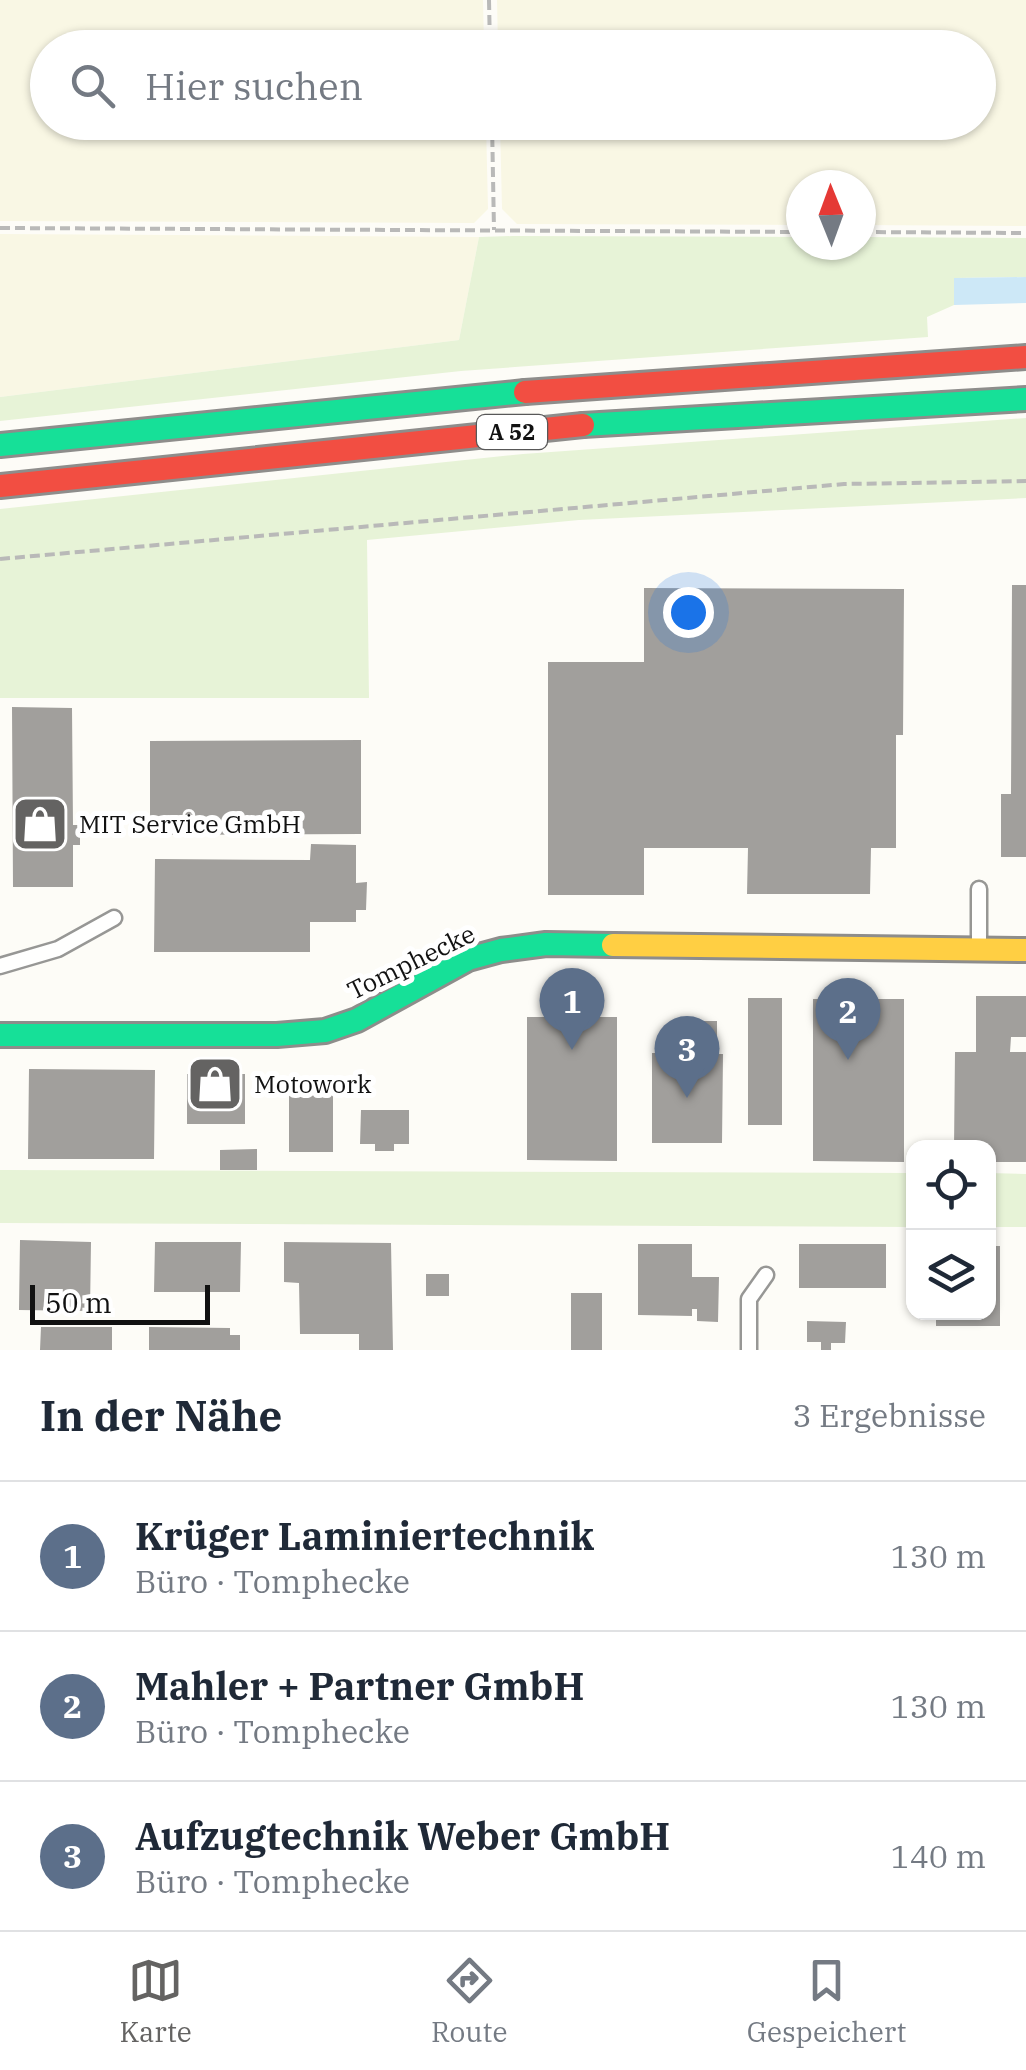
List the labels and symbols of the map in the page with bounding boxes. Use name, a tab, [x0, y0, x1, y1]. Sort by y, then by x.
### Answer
north arrow	[786, 170, 876, 260]
road number: A 52	[477, 415, 547, 449]
your location	[663, 587, 714, 638]
shop icon: MIT Service GmbH	[10, 794, 70, 854]
place label: MIT Service GmbH	[79, 807, 301, 840]
street label: Tomphecke	[342, 916, 480, 1007]
pin: 1	[540, 968, 604, 1050]
pin: 2	[816, 978, 880, 1060]
pin: 3	[654, 1016, 720, 1098]
shop icon: Motowork	[185, 1054, 245, 1114]
place label: Motowork	[254, 1067, 372, 1100]
scale bar	[30, 1280, 210, 1324]

